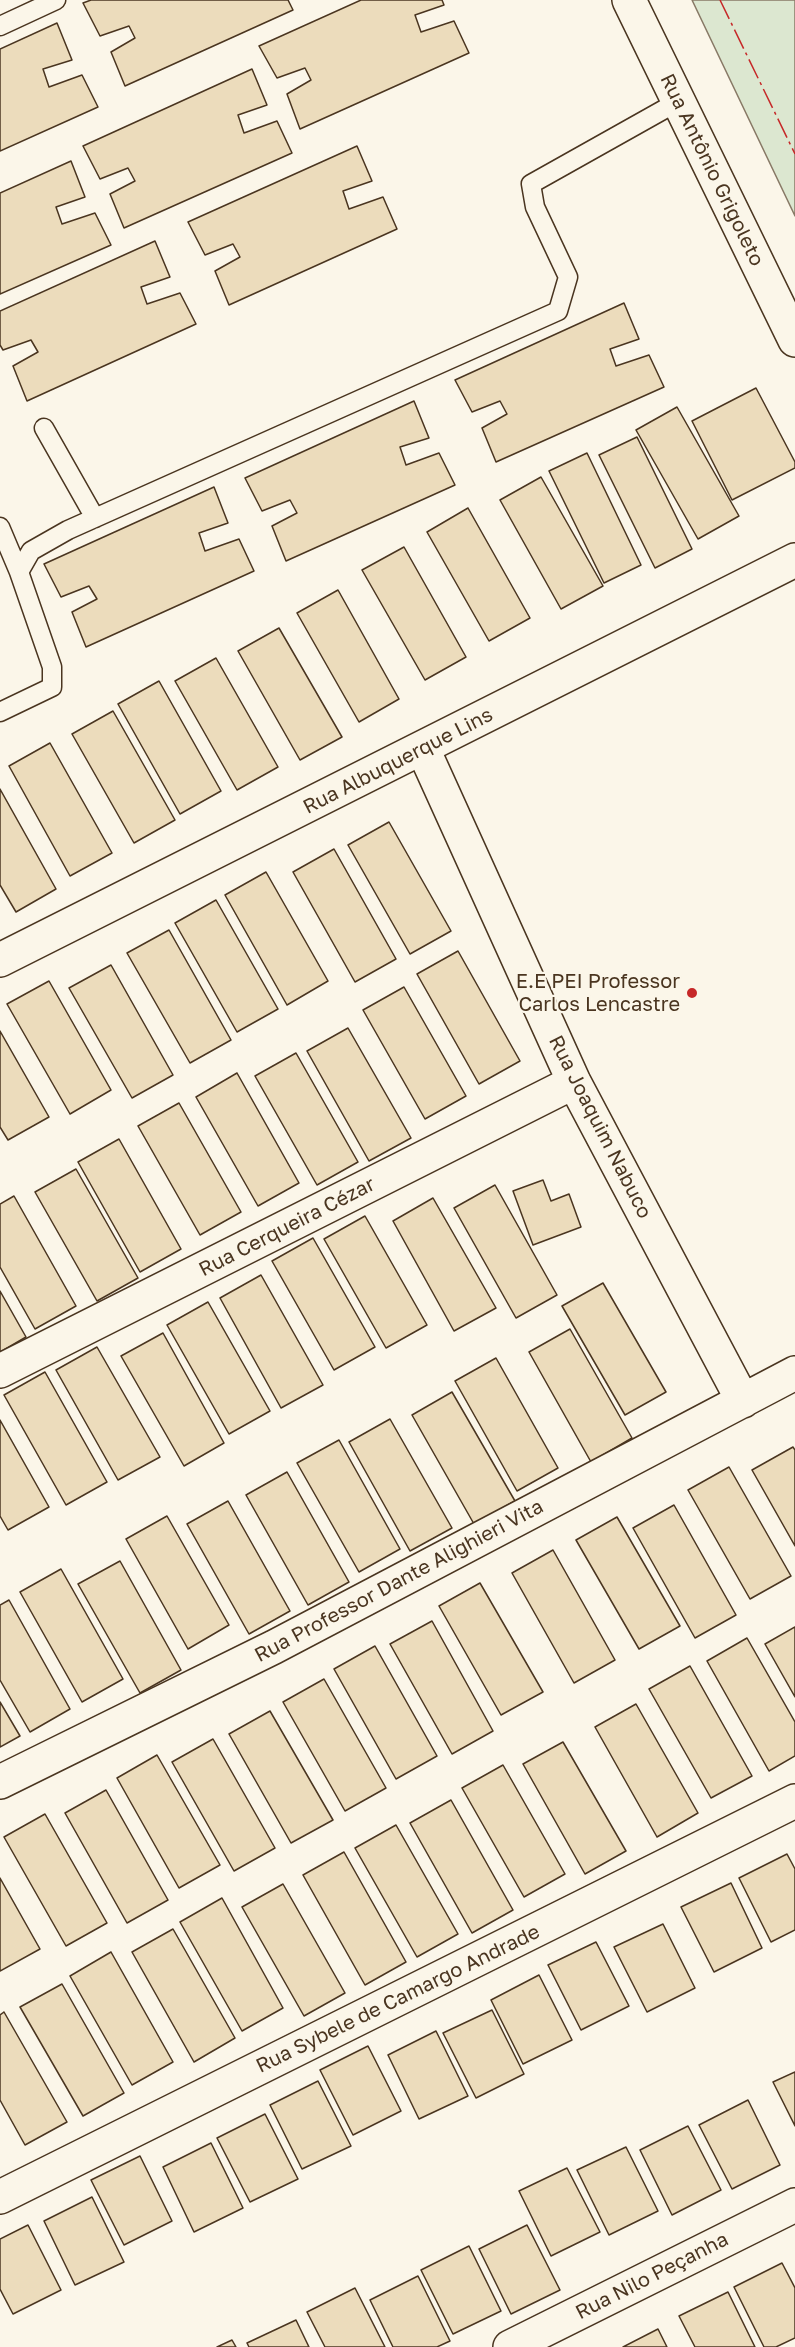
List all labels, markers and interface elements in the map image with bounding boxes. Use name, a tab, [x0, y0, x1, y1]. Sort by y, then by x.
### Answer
street label: Rua Antônio Grigoleto	[655, 70, 769, 270]
street label: Rua Albuquerque Lins	[299, 703, 497, 819]
place label: E.E PEI Professor Carlos Lencastre	[516, 970, 680, 1017]
marker: E.E PEI Professor Carlos Lencastre	[685, 986, 699, 1000]
street label: Rua Joaquim Nabuco	[543, 1031, 657, 1223]
street label: Rua Cerqueira Cézar	[195, 1172, 379, 1282]
street label: Rua Professor Dante Alighieri Vita	[251, 1495, 547, 1667]
street label: Rua Sybele de Camargo Andrade	[252, 1920, 544, 2078]
street label: Rua Nilo Peçanha	[572, 2227, 732, 2325]

